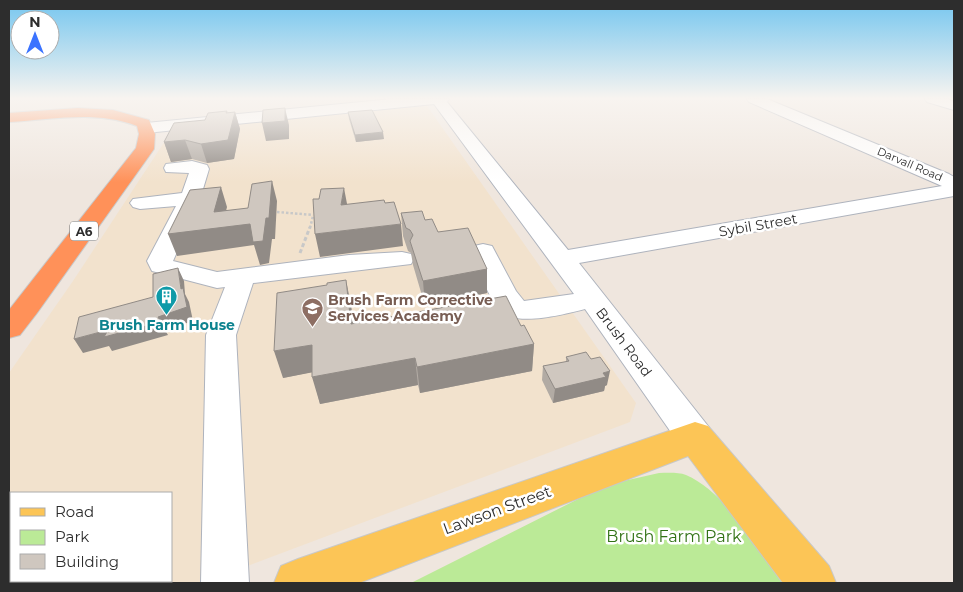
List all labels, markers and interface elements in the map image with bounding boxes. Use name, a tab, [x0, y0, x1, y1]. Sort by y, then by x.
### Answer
north arrow	[10, 10, 60, 60]
text: N	[29, 13, 41, 31]
street label: Darvall Road	[875, 144, 945, 184]
street label: Sybil Street	[717, 209, 799, 241]
road number: A6	[70, 222, 98, 240]
building icon: Brush Farm House	[155, 285, 179, 316]
place label: Brush Farm Corrective Services Academy	[328, 291, 493, 325]
school or university icon: Brush Farm Corrective Services Academy	[300, 296, 324, 327]
street label: Brush Road	[592, 304, 656, 380]
place label: Brush Farm House	[99, 316, 235, 334]
street label: Lawson Street	[440, 481, 554, 538]
legend	[10, 492, 172, 582]
text: Road	[55, 502, 94, 521]
text: Park	[55, 527, 89, 546]
park label: Brush Farm Park	[606, 527, 742, 546]
text: Building	[55, 552, 119, 571]

